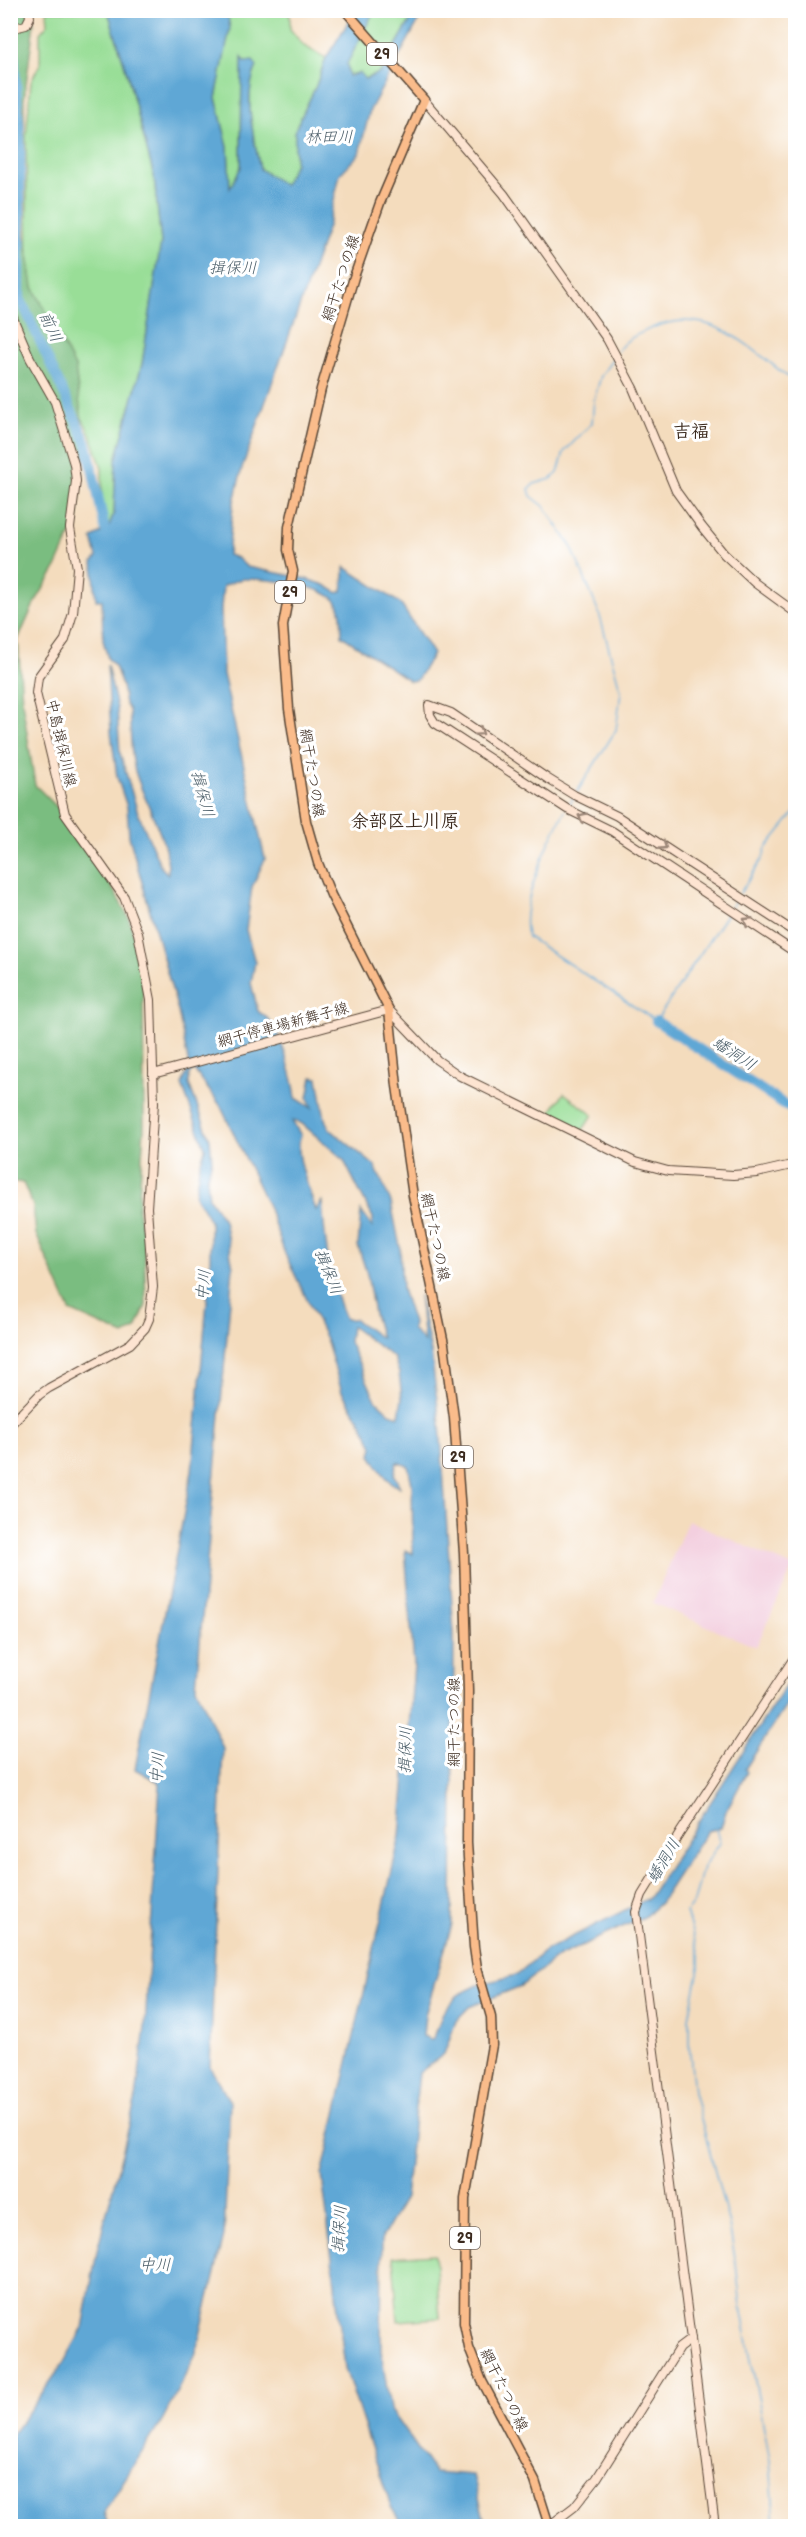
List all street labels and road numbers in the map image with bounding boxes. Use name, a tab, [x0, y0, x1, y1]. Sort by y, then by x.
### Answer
road number: 29	[367, 43, 397, 65]
street label: 網干たつの線	[318, 232, 364, 324]
road number: 29	[275, 581, 305, 603]
street label: 中島揖保川線	[42, 697, 80, 789]
street label: 網干たつの線	[296, 727, 328, 819]
street label: 網干停車場新舞子線	[215, 998, 351, 1052]
street label: 網干たつの線	[416, 1191, 454, 1283]
road number: 29	[443, 1446, 473, 1468]
street label: 網干たつの線	[445, 1677, 464, 1767]
road number: 29	[450, 2227, 480, 2249]
street label: 網干たつの線	[476, 2345, 532, 2435]

